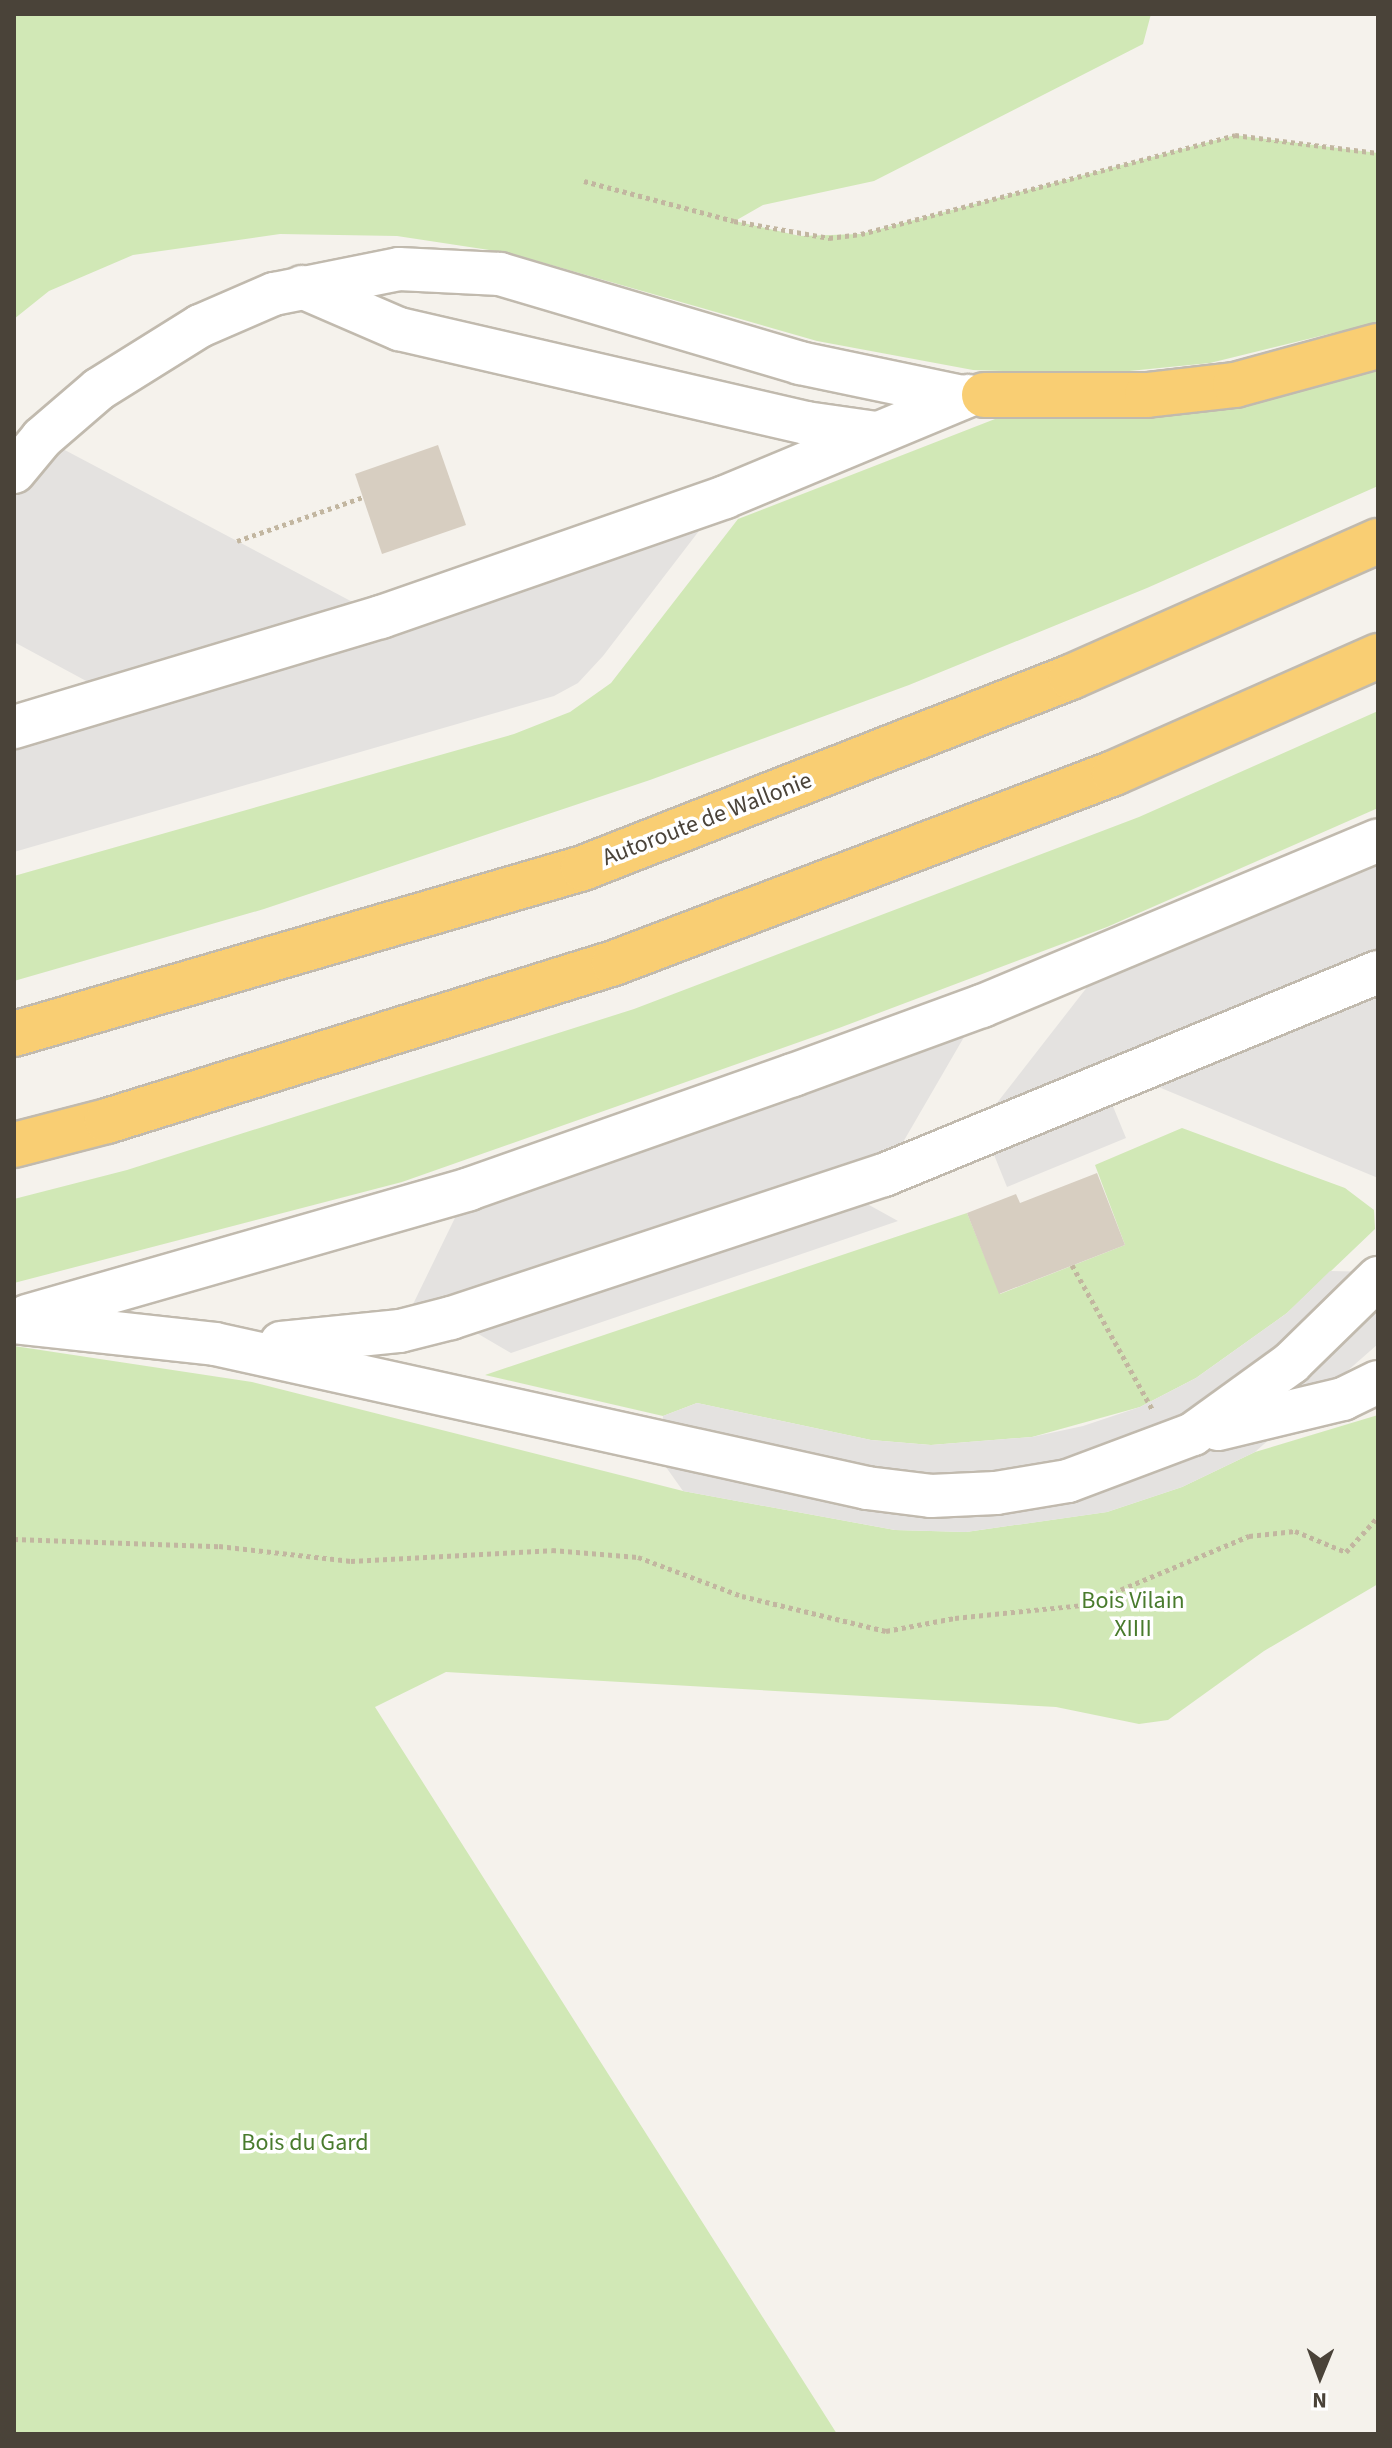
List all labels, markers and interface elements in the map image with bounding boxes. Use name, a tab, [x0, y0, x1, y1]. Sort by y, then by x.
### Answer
street label: Autoroute de Wallonie	[598, 766, 816, 872]
park label: Bois Vilain XIIII	[1081, 1587, 1185, 1643]
park label: Bois du Gard	[241, 2129, 369, 2157]
north arrow	[1280, 2336, 1360, 2416]
text: N	[1312, 2384, 1327, 2416]

